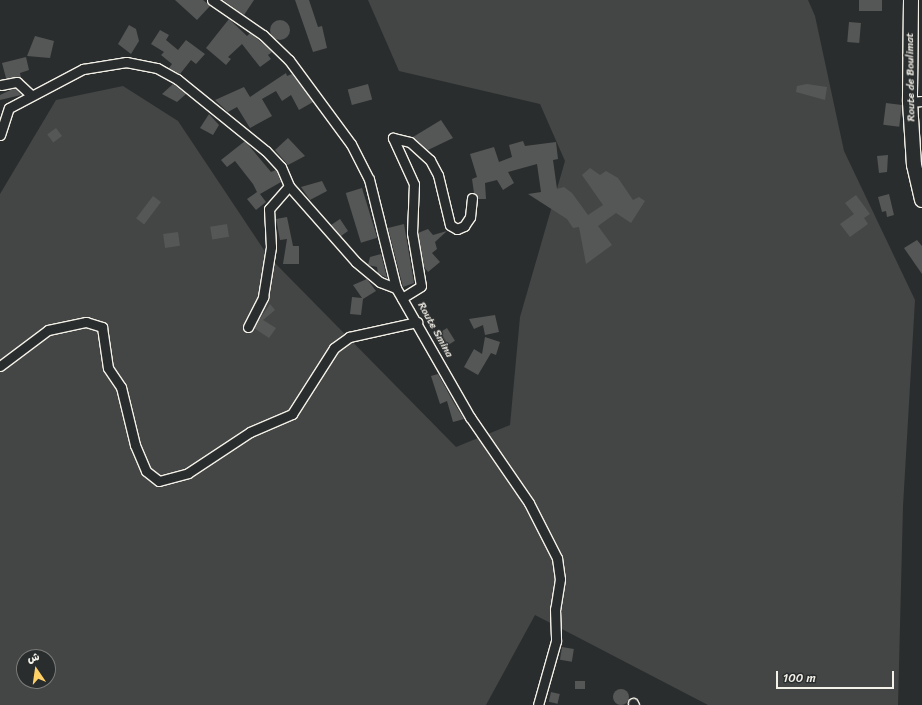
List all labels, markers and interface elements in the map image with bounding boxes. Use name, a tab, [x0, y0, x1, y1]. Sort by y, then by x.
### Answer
street label: Route de Boulimat	[904, 33, 918, 121]
street label: Route Smina	[414, 300, 456, 360]
text: ش	[25, 647, 41, 668]
north arrow	[16, 649, 56, 689]
scale bar	[778, 663, 896, 689]
text: 100 m	[783, 667, 816, 689]

